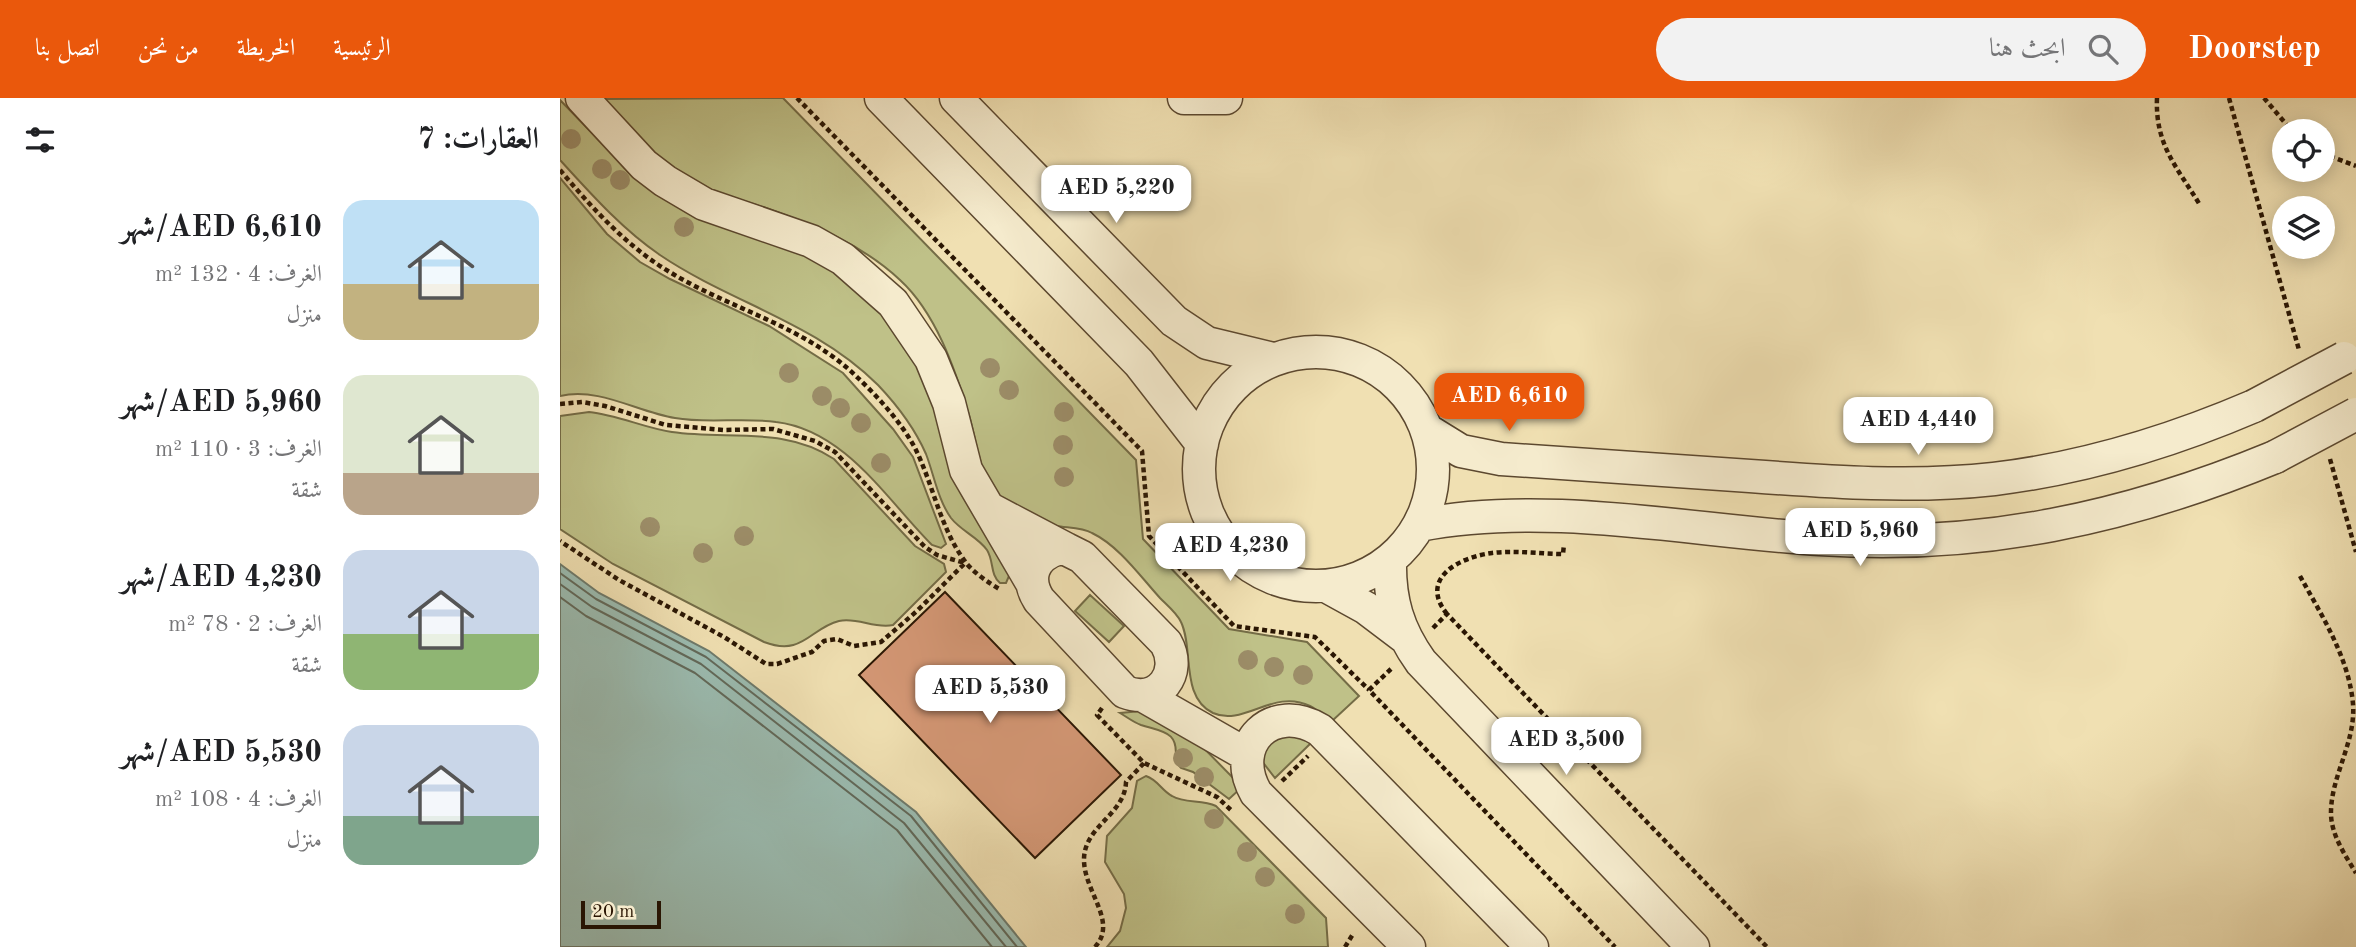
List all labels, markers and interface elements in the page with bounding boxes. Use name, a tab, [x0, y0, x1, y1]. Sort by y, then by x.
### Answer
search box	[1656, 18, 2146, 81]
icon: search	[2084, 30, 2122, 68]
text: Doorstep	[2188, 33, 2321, 66]
text: ابحث هنا	[1989, 36, 2066, 62]
text: اتصل بنا	[35, 37, 100, 61]
text: من نحن	[138, 37, 199, 61]
text: الخريطة	[237, 37, 295, 61]
text: الرئيسية	[333, 37, 391, 61]
map controls	[2272, 119, 2335, 259]
button: locate	[2272, 119, 2335, 182]
icon: filters	[21, 121, 59, 159]
text: العقارات: 7	[418, 125, 539, 155]
pin: AED 5,220	[1036, 166, 1196, 225]
text: AED 5,220	[1057, 176, 1175, 199]
button: layers	[2272, 196, 2335, 259]
text: AED 6,610/شهر	[121, 213, 322, 243]
icon: home	[399, 228, 483, 312]
text: الغرف: 4 · 132 m²	[155, 263, 322, 286]
text: منزل	[287, 304, 322, 327]
pin: AED 6,610	[1429, 374, 1589, 433]
text: AED 6,610	[1450, 384, 1568, 407]
text: AED 5,960/شهر	[121, 388, 322, 418]
pin: AED 4,440	[1838, 398, 1998, 457]
icon: home	[399, 403, 483, 487]
text: AED 4,440	[1859, 408, 1977, 431]
text: الغرف: 3 · 110 m²	[155, 438, 322, 461]
text: شقة	[292, 479, 322, 502]
pin: AED 5,960	[1780, 508, 1940, 568]
text: AED 5,960	[1801, 519, 1919, 542]
pin: AED 4,230	[1150, 524, 1310, 583]
text: AED 4,230	[1171, 534, 1289, 557]
text: AED 4,230/شهر	[121, 563, 322, 593]
icon: home	[399, 578, 483, 662]
text: الغرف: 2 · 78 m²	[168, 613, 322, 636]
text: شقة	[292, 654, 322, 677]
pin: AED 5,530	[910, 666, 1070, 725]
text: AED 5,530	[931, 676, 1049, 699]
pin: AED 3,500	[1486, 718, 1646, 777]
text: AED 3,500	[1507, 728, 1625, 751]
text: AED 5,530/شهر	[121, 738, 322, 768]
icon: home	[399, 753, 483, 837]
text: الغرف: 4 · 108 m²	[155, 788, 322, 811]
text: منزل	[287, 829, 322, 852]
scale bar	[581, 898, 662, 930]
text: 20 m	[592, 903, 634, 922]

